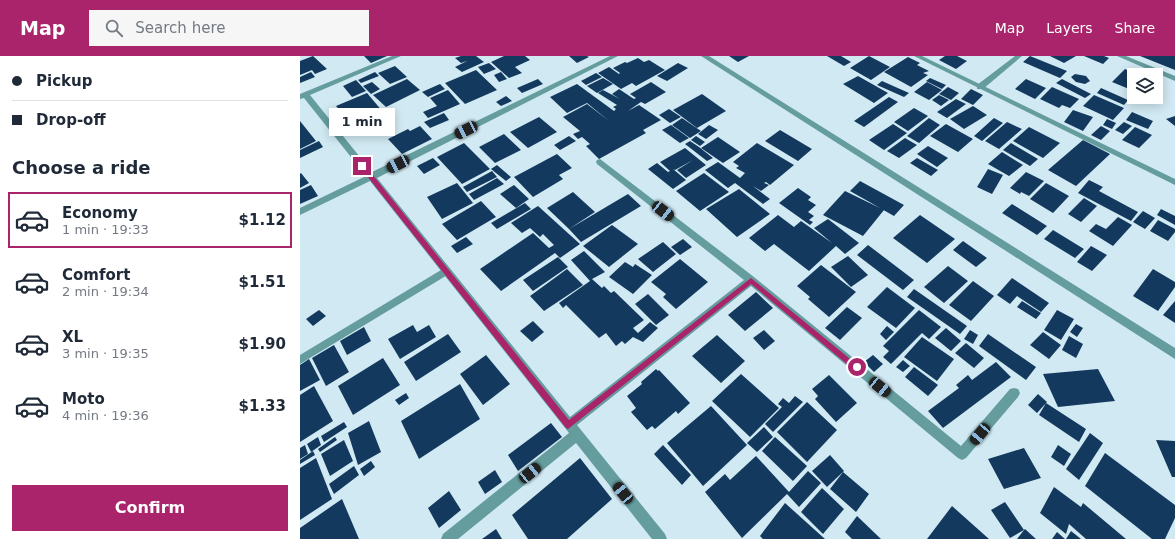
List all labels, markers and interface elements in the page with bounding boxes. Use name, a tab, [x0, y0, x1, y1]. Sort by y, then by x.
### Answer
search box	[89, 10, 369, 46]
text: Map	[20, 17, 65, 39]
icon: search	[103, 17, 125, 39]
text: Search here	[135, 19, 225, 37]
text: Map	[995, 20, 1024, 36]
text: Layers	[1046, 20, 1093, 36]
text: Share	[1115, 20, 1155, 36]
map controls	[1127, 68, 1163, 104]
button: layers	[1127, 68, 1163, 104]
text: Pickup	[36, 72, 92, 90]
callout: 1 min	[329, 108, 395, 136]
text: Drop-off	[36, 111, 106, 129]
text: 1 min	[342, 114, 382, 129]
car	[453, 119, 479, 141]
car	[385, 153, 411, 175]
text: Choose a ride	[12, 157, 151, 178]
route end	[353, 157, 371, 175]
car	[650, 199, 676, 223]
icon: car	[14, 202, 50, 238]
text: Economy	[62, 204, 138, 222]
text: $1.12	[239, 211, 286, 229]
text: 1 min · 19:33	[62, 222, 149, 237]
icon: car	[14, 264, 50, 300]
text: Comfort	[62, 266, 130, 284]
text: $1.51	[239, 273, 286, 291]
text: 2 min · 19:34	[62, 284, 149, 299]
icon: car	[14, 326, 50, 362]
text: XL	[62, 328, 83, 346]
text: $1.90	[239, 335, 286, 353]
text: 3 min · 19:35	[62, 346, 149, 361]
route start	[848, 358, 866, 376]
car	[867, 375, 893, 399]
icon: car	[14, 388, 50, 424]
text: Moto	[62, 390, 105, 408]
text: $1.33	[239, 397, 286, 415]
text: 4 min · 19:36	[62, 408, 149, 423]
car	[968, 421, 992, 447]
car	[517, 461, 543, 485]
car	[611, 480, 635, 506]
button: Confirm	[12, 485, 288, 531]

